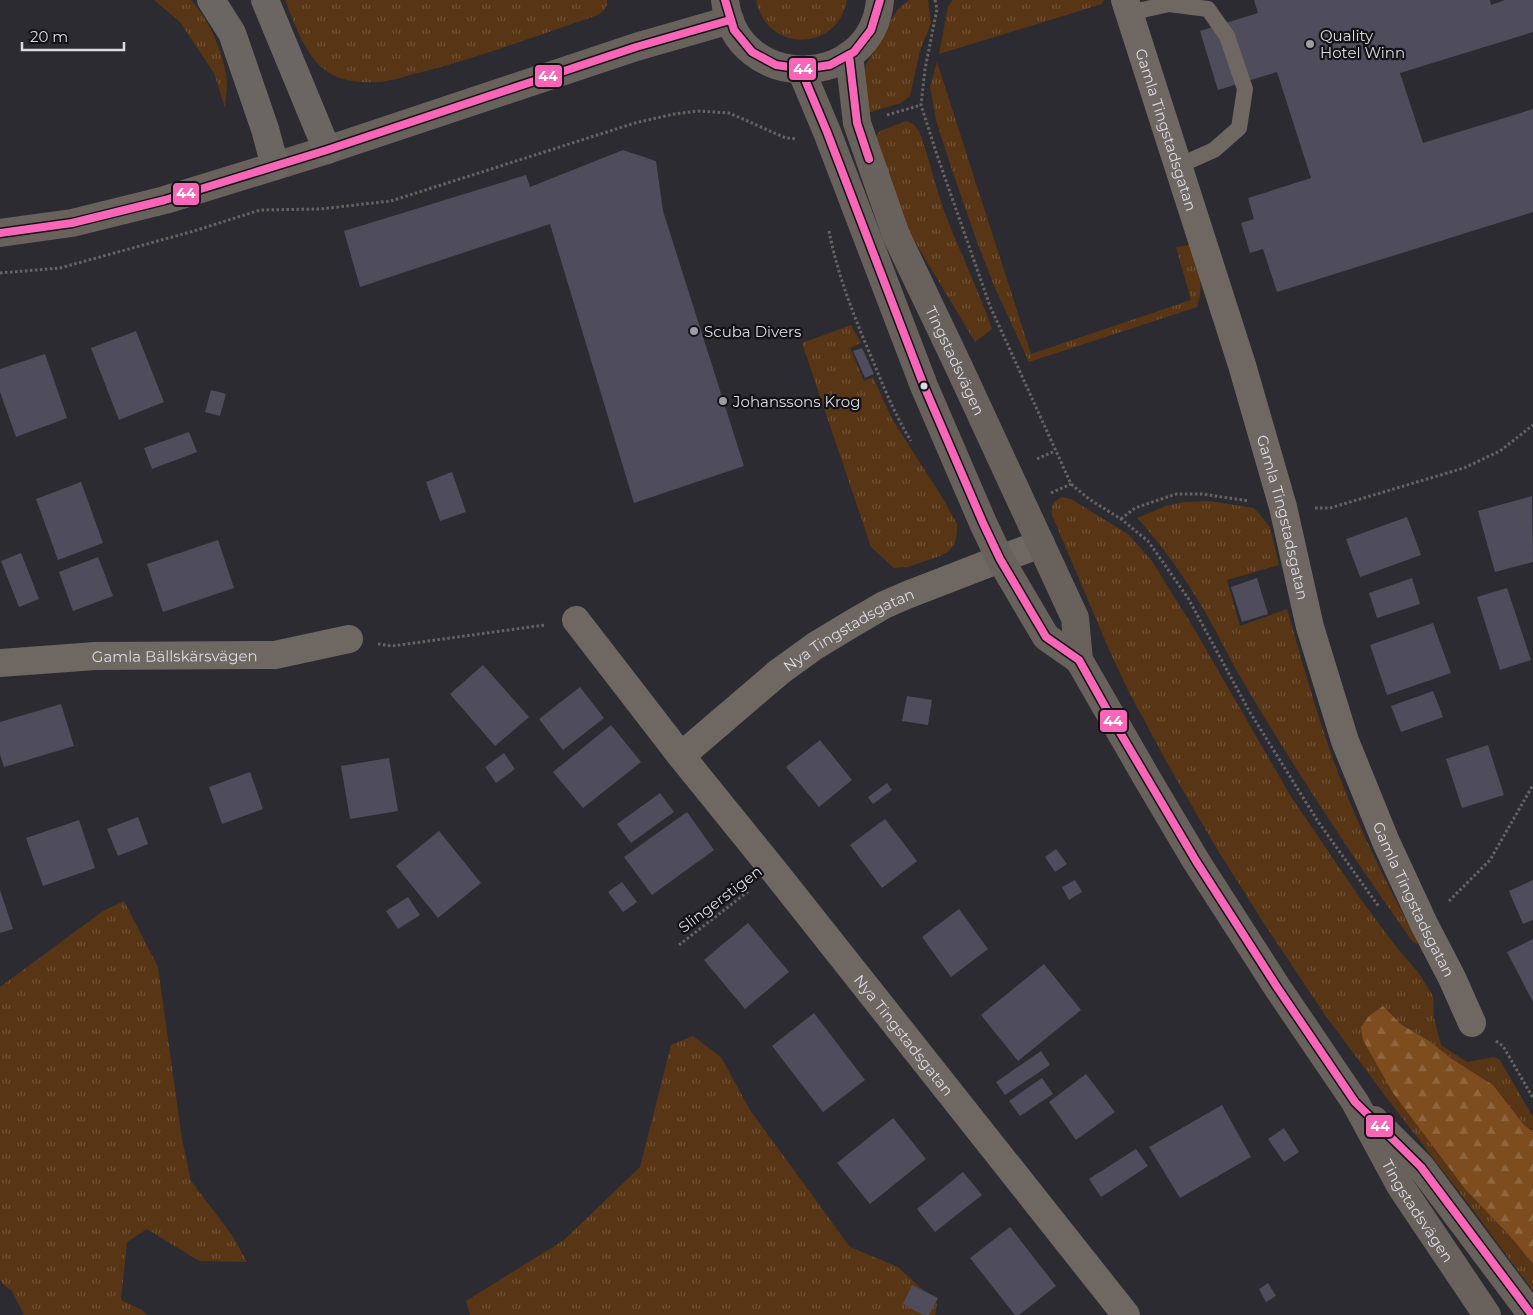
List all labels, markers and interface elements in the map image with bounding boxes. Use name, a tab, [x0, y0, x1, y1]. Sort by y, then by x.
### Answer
scale bar	[22, 20, 125, 52]
place label: Quality Hotel Winn	[1320, 26, 1405, 62]
text: 20 m	[30, 27, 68, 46]
marker: Quality Hotel Winn	[1304, 38, 1316, 50]
street label: Gamla Tingstadsgatan	[1132, 46, 1201, 213]
line badge: 44	[788, 57, 817, 81]
text: 44	[793, 60, 813, 78]
line badge: 44	[534, 64, 563, 88]
text: 44	[538, 67, 558, 85]
line badge: 44	[172, 182, 200, 206]
text: 44	[176, 184, 196, 202]
street label: Tingstadsvägen	[922, 303, 989, 418]
place label: Scuba Divers	[704, 322, 801, 341]
marker: Scuba Divers	[688, 325, 700, 337]
unlabelled marker	[919, 381, 929, 391]
place label: Johanssons Krog	[732, 392, 861, 411]
marker: Johanssons Krog	[717, 395, 729, 407]
street label: Gamla Tingstadsgatan	[1253, 432, 1313, 602]
street label: Nya Tingstadsgatan	[779, 584, 917, 675]
street label: Gamla Bällskärsvägen	[92, 646, 258, 666]
line badge: 44	[1099, 709, 1128, 733]
text: 44	[1103, 712, 1123, 730]
street label: Gamla Tingstadsgatan	[1369, 819, 1459, 980]
street label: Slingerstigen	[674, 861, 766, 937]
street label: Nya Tingstadsgatan	[850, 971, 958, 1099]
line badge: 44	[1365, 1114, 1394, 1138]
text: 44	[1370, 1117, 1390, 1135]
street label: Tingstadsvägen	[1378, 1156, 1458, 1266]

